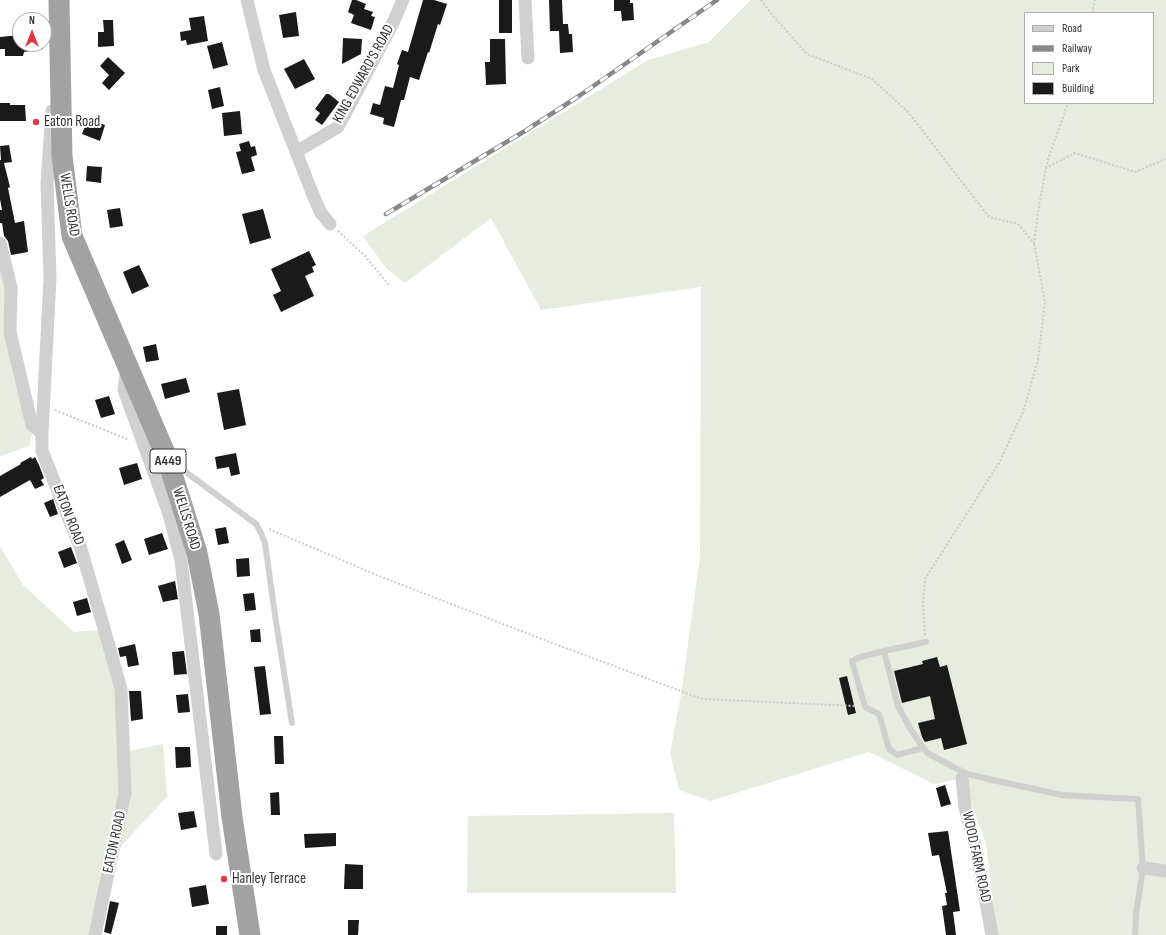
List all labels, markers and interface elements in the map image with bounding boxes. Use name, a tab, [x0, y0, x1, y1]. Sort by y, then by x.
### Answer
north arrow	[12, 12, 52, 52]
legend	[1024, 12, 1154, 104]
text: N	[29, 14, 35, 27]
text: Road	[1062, 21, 1082, 36]
street label: KING EDWARD'S ROAD	[329, 22, 399, 126]
text: Railway	[1062, 41, 1092, 56]
text: Park	[1062, 61, 1080, 76]
text: Building	[1062, 81, 1094, 96]
place label: Eaton Road	[44, 113, 100, 131]
marker: Eaton Road	[31, 117, 41, 127]
street label: WELLS ROAD	[55, 172, 83, 238]
road number: A449	[150, 449, 186, 473]
street label: EATON ROAD	[48, 482, 88, 548]
street label: WELLS ROAD	[168, 486, 204, 552]
street label: EATON ROAD	[100, 809, 130, 875]
street label: WOOD FARM ROAD	[958, 810, 994, 904]
place label: Hanley Terrace	[232, 870, 306, 888]
marker: Hanley Terrace	[219, 874, 229, 884]

